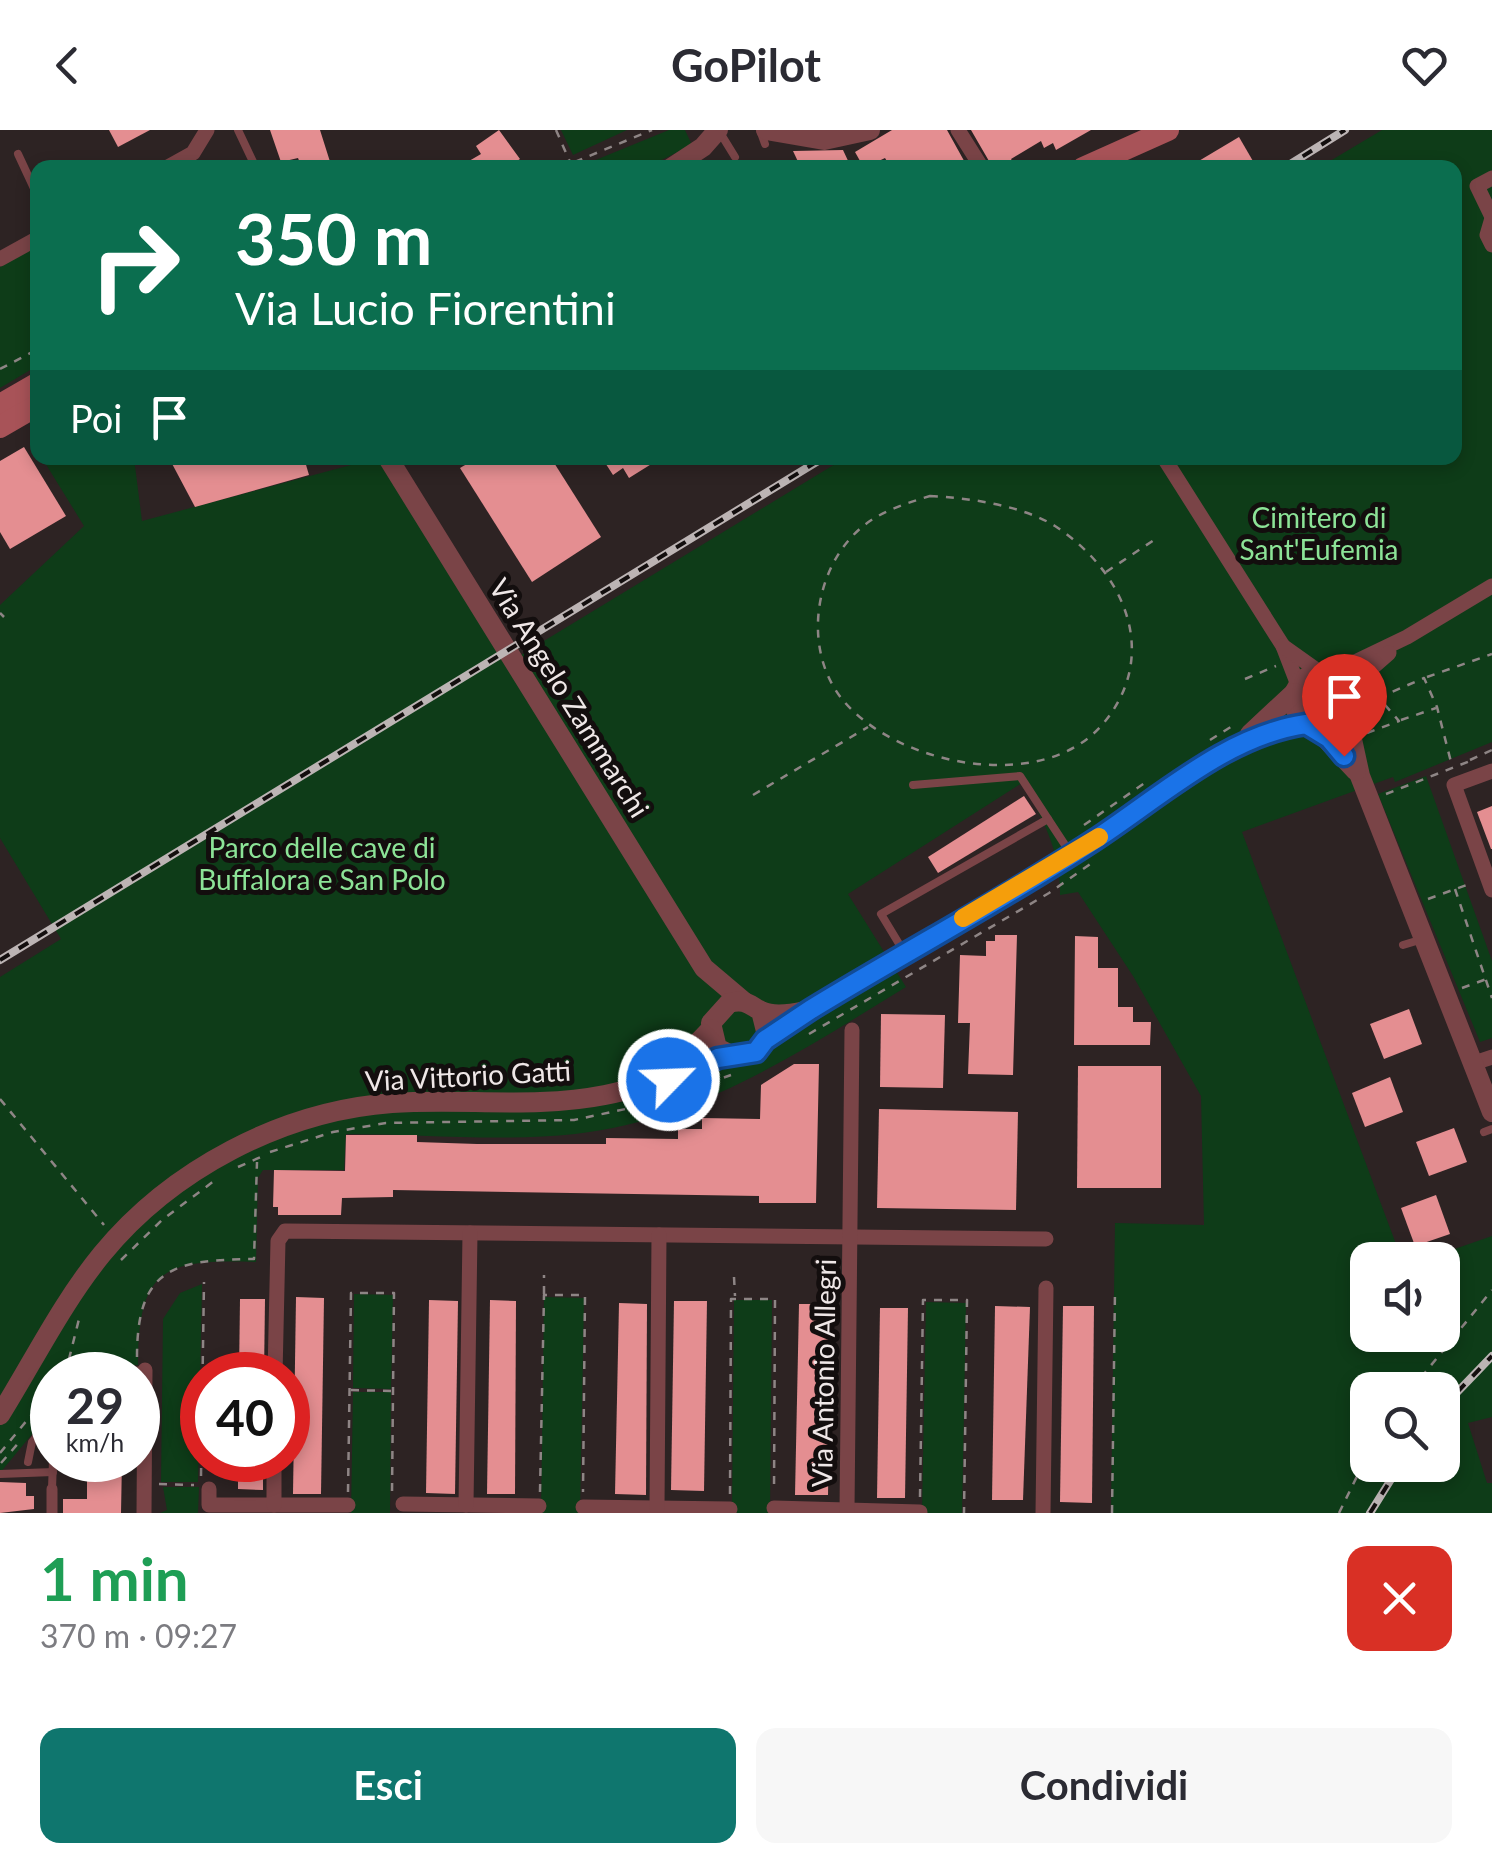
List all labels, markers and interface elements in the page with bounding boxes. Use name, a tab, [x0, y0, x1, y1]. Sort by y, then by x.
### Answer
icon: back	[40, 38, 95, 93]
text: GoPilot	[671, 38, 821, 92]
icon: heart	[1397, 38, 1452, 93]
text: 350 m	[235, 196, 432, 280]
icon: right	[70, 200, 200, 330]
text: Via Lucio Fiorentini	[235, 281, 616, 335]
icon: arrive	[142, 390, 197, 445]
text: Poi	[70, 395, 122, 441]
park label: Cimitero di Sant'Eufemia	[1239, 500, 1399, 566]
street label: Via Angelo Zammarchi	[483, 572, 657, 823]
pin	[1302, 654, 1387, 757]
icon: arrive	[1317, 669, 1372, 724]
park label: Parco delle cave di Buffalora e San Polo	[198, 830, 446, 896]
position arrow	[617, 1028, 721, 1132]
street label: Via Vittorio Gatti	[364, 1053, 572, 1097]
map controls	[1350, 1242, 1460, 1482]
button: sound	[1350, 1242, 1460, 1352]
street label: Via Antonio Allegri	[804, 1258, 842, 1488]
speed limit sign: 40	[180, 1352, 310, 1482]
button: search	[1350, 1372, 1460, 1482]
text: 29	[66, 1375, 124, 1435]
text: km/h	[66, 1427, 124, 1457]
text: 1 min	[40, 1542, 189, 1614]
button: close	[1347, 1546, 1452, 1651]
text: 370 m · 09:27	[40, 1616, 237, 1655]
button: Esci	[40, 1728, 736, 1843]
button: Condividi	[756, 1728, 1452, 1843]

